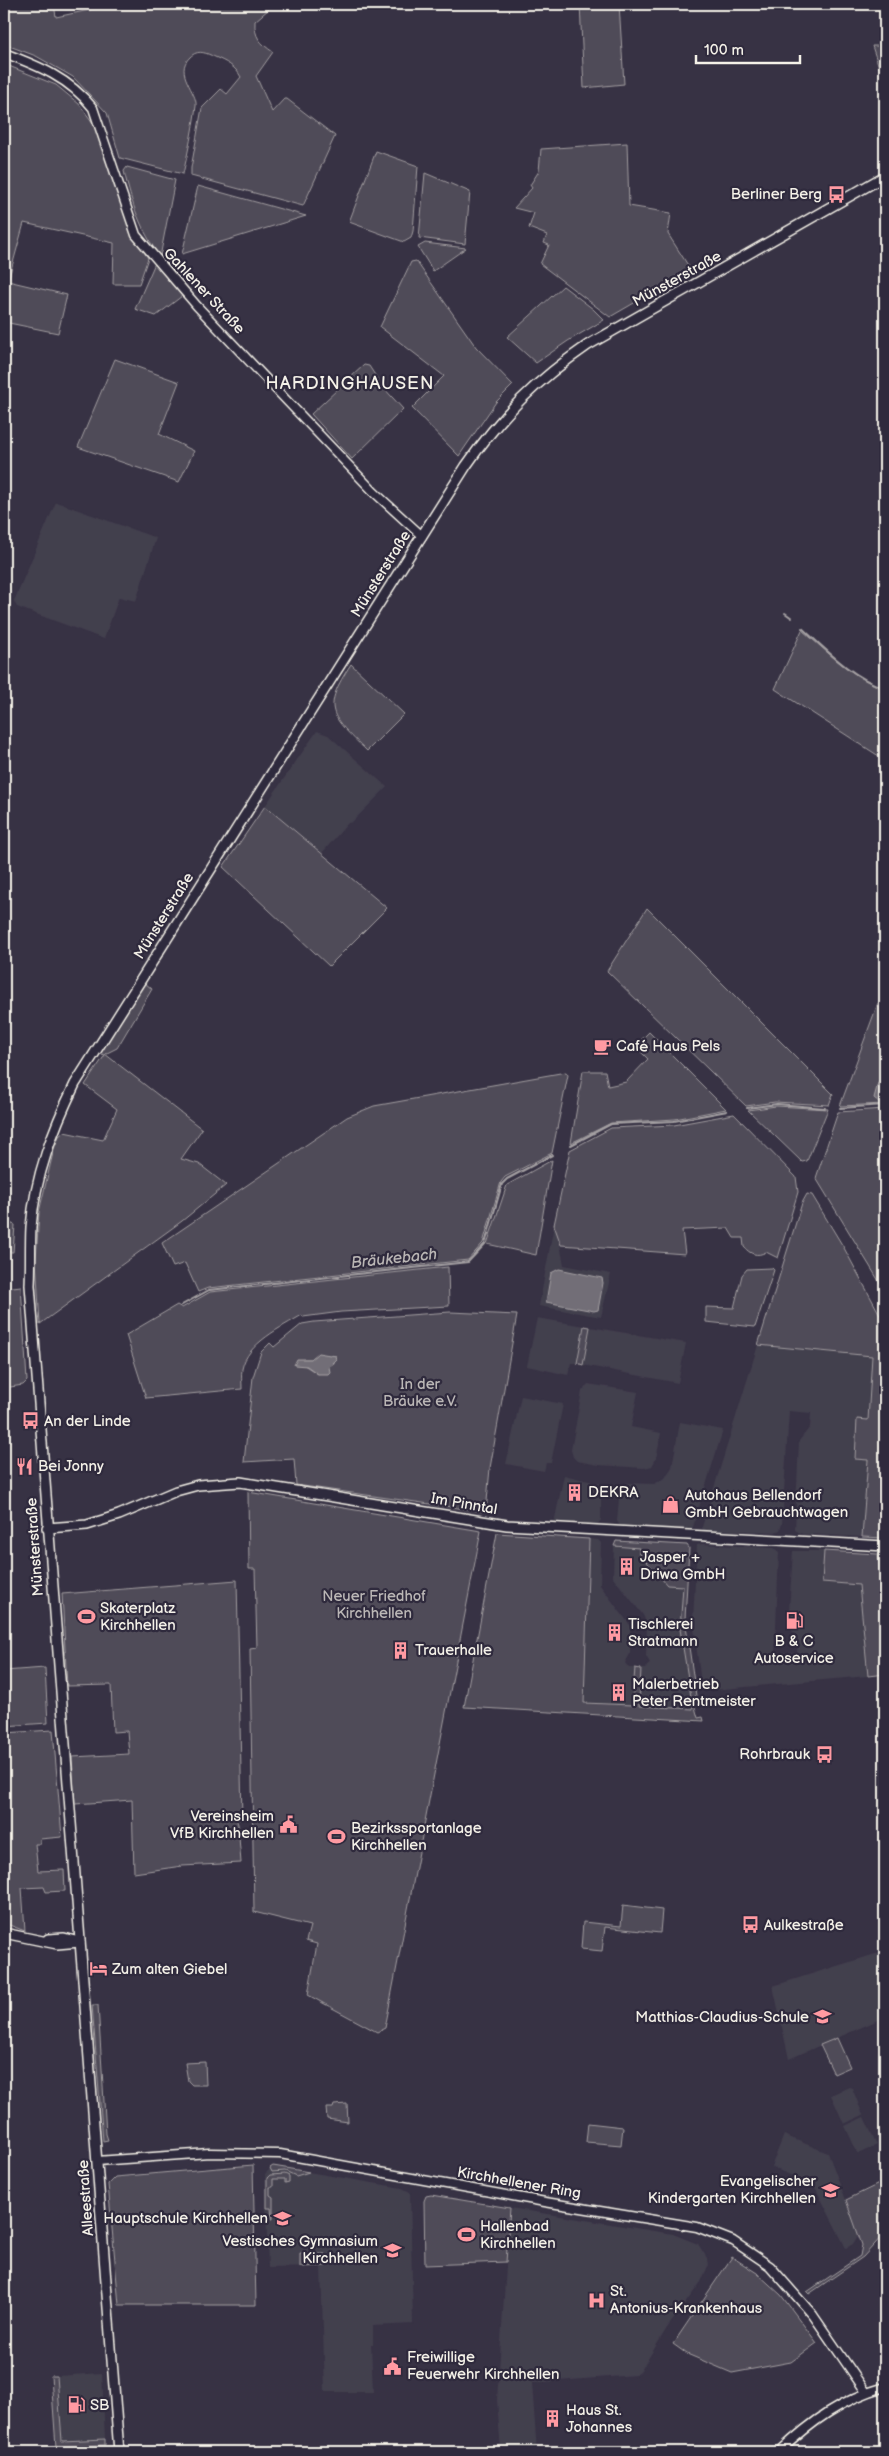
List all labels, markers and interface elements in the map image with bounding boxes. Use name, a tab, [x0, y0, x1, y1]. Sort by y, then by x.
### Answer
scale bar	[696, 32, 800, 64]
text: 100 m	[704, 41, 744, 60]
bus stop icon: Berliner Berg	[826, 184, 846, 204]
place label: Berliner Berg	[731, 185, 822, 204]
street label: Gahlener Straße	[159, 244, 249, 338]
street label: Münsterstraße	[629, 247, 725, 311]
district label: HARDINGHAUSEN	[266, 373, 434, 394]
street label: Münsterstraße	[347, 527, 415, 621]
street label: Münsterstraße	[130, 869, 198, 963]
cafe icon: Café Haus Pels	[592, 1036, 612, 1056]
place label: Café Haus Pels	[616, 1037, 721, 1056]
water label: Bräukebach	[350, 1245, 438, 1273]
park label: In der Bräuke e.V.	[383, 1375, 457, 1411]
bus stop icon: An der Linde	[20, 1411, 40, 1431]
place label: An der Linde	[44, 1412, 131, 1431]
restaurant icon: Bei Jonny	[14, 1456, 34, 1476]
place label: Bei Jonny	[38, 1457, 104, 1476]
building icon: DEKRA	[564, 1482, 584, 1502]
place label: DEKRA	[588, 1483, 639, 1502]
place label: Autohaus Bellendorf GmbH Gebrauchtwagen	[685, 1486, 848, 1522]
street label: Im Pinntal	[429, 1489, 499, 1519]
shop icon: Autohaus Bellendorf GmbH Gebrauchtwagen	[661, 1494, 681, 1514]
street label: Münsterstraße	[22, 1497, 48, 1597]
place label: Jasper + Driwa GmbH	[640, 1548, 726, 1584]
building icon: Jasper + Driwa GmbH	[616, 1556, 636, 1576]
park label: Neuer Friedhof Kirchhellen	[322, 1587, 426, 1623]
place label: Skaterplatz Kirchhellen	[100, 1599, 176, 1635]
sports icon: Skaterplatz Kirchhellen	[76, 1607, 96, 1627]
fuel station icon: B & C Autoservice	[784, 1610, 804, 1630]
place label: Tischlerei Stratmann	[628, 1615, 698, 1651]
building icon: Tischlerei Stratmann	[604, 1623, 624, 1643]
place label: B & C Autoservice	[754, 1632, 834, 1668]
building icon: Trauerhalle	[391, 1640, 411, 1660]
place label: Trauerhalle	[415, 1641, 492, 1660]
place label: Malerbetrieb Peter Rentmeister	[632, 1675, 756, 1711]
building icon: Malerbetrieb Peter Rentmeister	[608, 1683, 628, 1703]
bus stop icon: Rohrbrauk	[814, 1744, 834, 1764]
place label: Rohrbrauk	[739, 1745, 811, 1764]
place label: Vereinsheim VfB Kirchhellen	[170, 1807, 274, 1843]
public building icon: Vereinsheim VfB Kirchhellen	[278, 1815, 298, 1835]
place label: Bezirkssportanlage Kirchhellen	[351, 1819, 482, 1855]
sports icon: Bezirkssportanlage Kirchhellen	[327, 1827, 347, 1847]
bus stop icon: Aulkestraße	[740, 1915, 760, 1935]
place label: Aulkestraße	[764, 1916, 844, 1935]
hotel icon: Zum alten Giebel	[88, 1959, 108, 1979]
place label: Zum alten Giebel	[111, 1960, 227, 1979]
school or university icon: Matthias-Claudius-Schule	[813, 2007, 833, 2027]
place label: Matthias-Claudius-Schule	[635, 2008, 809, 2027]
street label: Alleestraße	[74, 2159, 98, 2237]
street label: Kirchhellener Ring	[456, 2163, 582, 2203]
place label: Evangelischer Kindergarten Kirchhellen	[648, 2172, 817, 2208]
school or university icon: Evangelischer Kindergarten Kirchhellen	[820, 2180, 840, 2200]
school or university icon: Hauptschule Kirchhellen	[272, 2208, 292, 2228]
place label: Hauptschule Kirchhellen	[103, 2209, 268, 2228]
place label: Hallenbad Kirchhellen	[480, 2217, 556, 2253]
sports icon: Hallenbad Kirchhellen	[456, 2225, 476, 2245]
place label: Vestisches Gymnasium Kirchhellen	[222, 2232, 378, 2268]
school or university icon: Vestisches Gymnasium Kirchhellen	[382, 2240, 402, 2260]
place label: St. Antonius-Krankenhaus	[610, 2282, 763, 2318]
hospital icon: St. Antonius-Krankenhaus	[586, 2290, 606, 2310]
place label: Freiwillige Feuerwehr Kirchhellen	[407, 2348, 559, 2384]
public building icon: Freiwillige Feuerwehr Kirchhellen	[383, 2356, 403, 2376]
fuel station icon: SB	[66, 2395, 86, 2415]
place label: SB	[90, 2396, 109, 2415]
place label: Haus St. Johannes	[566, 2401, 633, 2437]
building icon: Haus St. Johannes	[542, 2409, 562, 2429]

